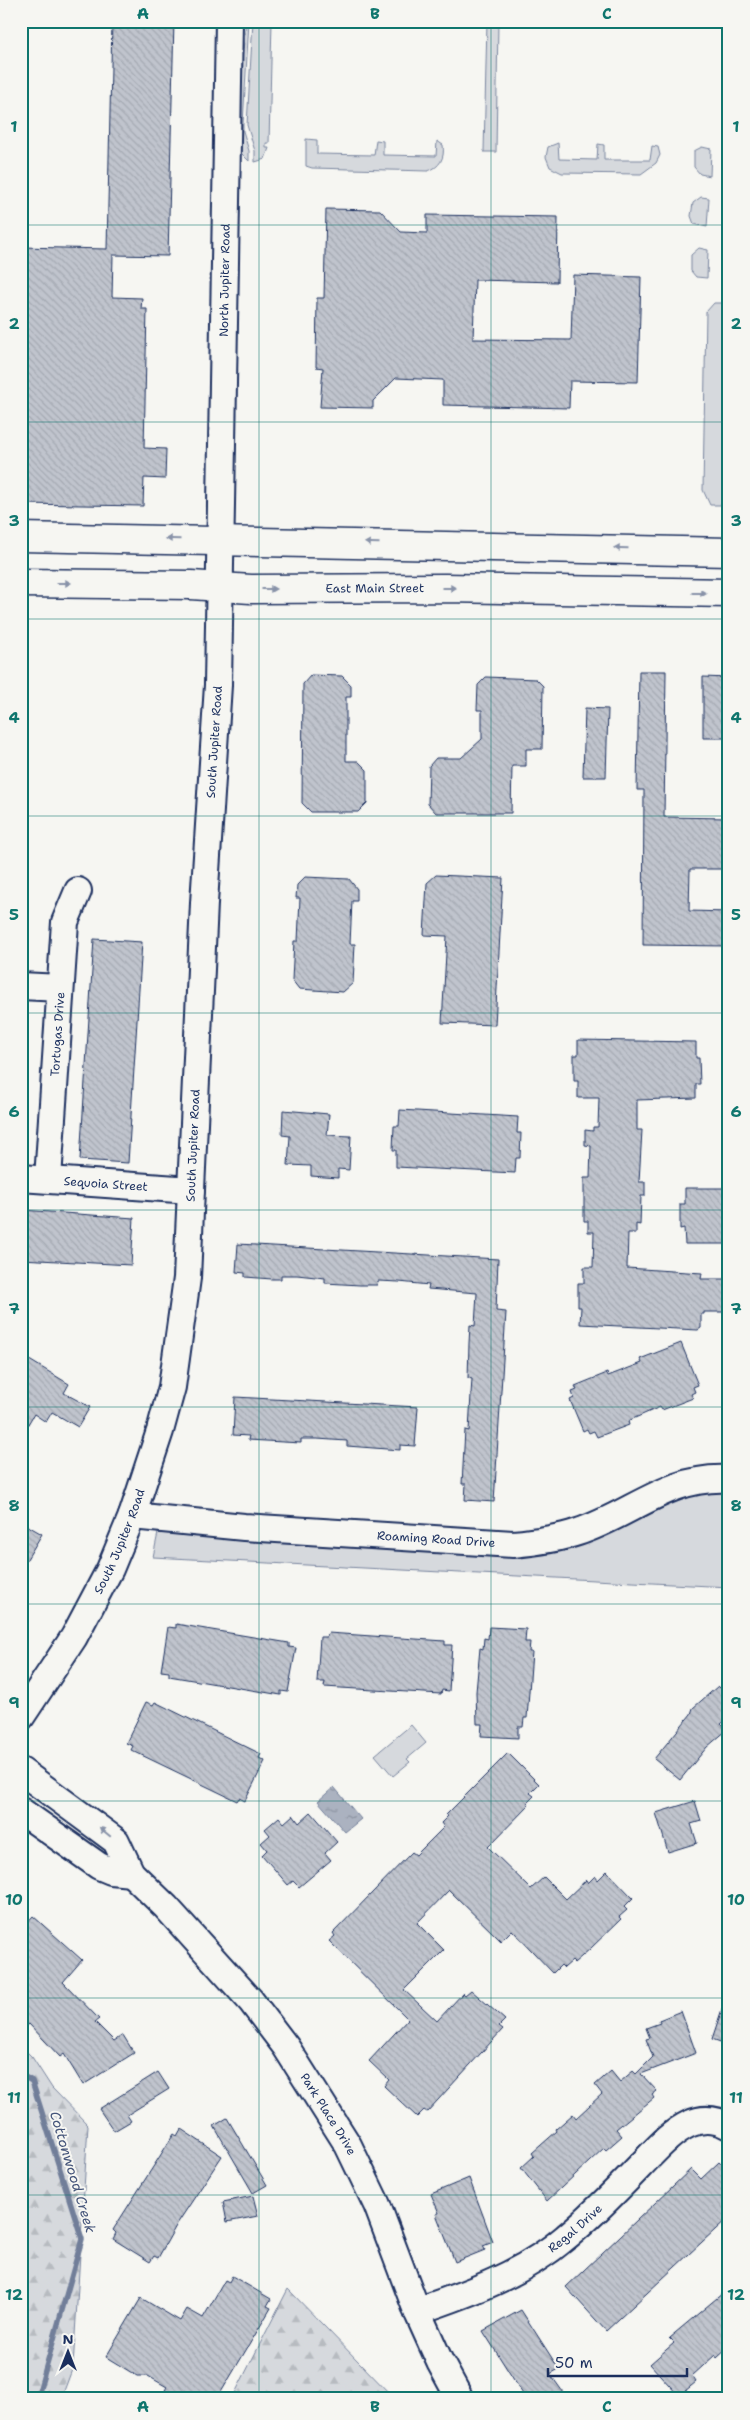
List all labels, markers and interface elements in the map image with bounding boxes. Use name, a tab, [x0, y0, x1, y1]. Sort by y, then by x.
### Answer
text: A	[137, 3, 149, 24]
text: B	[370, 3, 380, 24]
text: C	[602, 3, 612, 24]
text: 1	[10, 116, 18, 137]
text: 1	[732, 116, 740, 137]
street label: North Jupiter Road	[216, 223, 234, 337]
text: 2	[8, 313, 20, 334]
text: 2	[730, 313, 742, 334]
text: 3	[8, 510, 20, 531]
text: 3	[730, 510, 742, 531]
one-way arrow	[165, 535, 181, 543]
one-way arrow	[364, 539, 380, 547]
one-way arrow	[613, 544, 629, 552]
one-way arrow	[57, 579, 73, 587]
street label: East Main Street	[325, 580, 424, 597]
one-way arrow	[441, 584, 457, 592]
one-way arrow	[261, 585, 277, 593]
one-way arrow	[691, 589, 707, 597]
street label: South Jupiter Road	[203, 685, 226, 799]
text: 4	[8, 707, 20, 728]
text: 4	[730, 707, 742, 728]
text: 5	[9, 904, 19, 925]
text: 5	[731, 904, 741, 925]
street label: Tortugas Drive	[47, 991, 68, 1077]
street label: South Jupiter Road	[182, 1089, 204, 1202]
text: 6	[8, 1101, 20, 1122]
text: 6	[730, 1101, 742, 1122]
street label: Sequoia Street	[63, 1173, 148, 1195]
text: 7	[8, 1298, 20, 1319]
text: 7	[730, 1298, 742, 1319]
street label: South Jupiter Road	[90, 1486, 148, 1597]
text: 8	[8, 1495, 20, 1516]
text: 8	[730, 1495, 742, 1516]
street label: Roaming Road Drive	[376, 1527, 496, 1551]
text: 9	[8, 1692, 20, 1713]
text: 9	[730, 1692, 742, 1713]
one-way arrow	[99, 1827, 112, 1838]
text: 10	[5, 1889, 23, 1910]
text: 10	[727, 1889, 745, 1910]
street label: Park Place Drive	[297, 2070, 360, 2158]
text: 11	[7, 2087, 21, 2108]
text: 11	[729, 2087, 743, 2108]
water label: Cottonwood Creek	[46, 2109, 100, 2235]
street label: Regal Drive	[545, 2201, 606, 2256]
text: 12	[5, 2284, 23, 2305]
text: 12	[727, 2284, 745, 2305]
north arrow	[42, 2328, 92, 2378]
text: N	[62, 2330, 74, 2348]
scale bar	[548, 2345, 686, 2377]
text: 50 m	[555, 2353, 593, 2373]
text: A	[137, 2396, 149, 2417]
text: B	[370, 2396, 380, 2417]
text: C	[602, 2396, 612, 2417]

